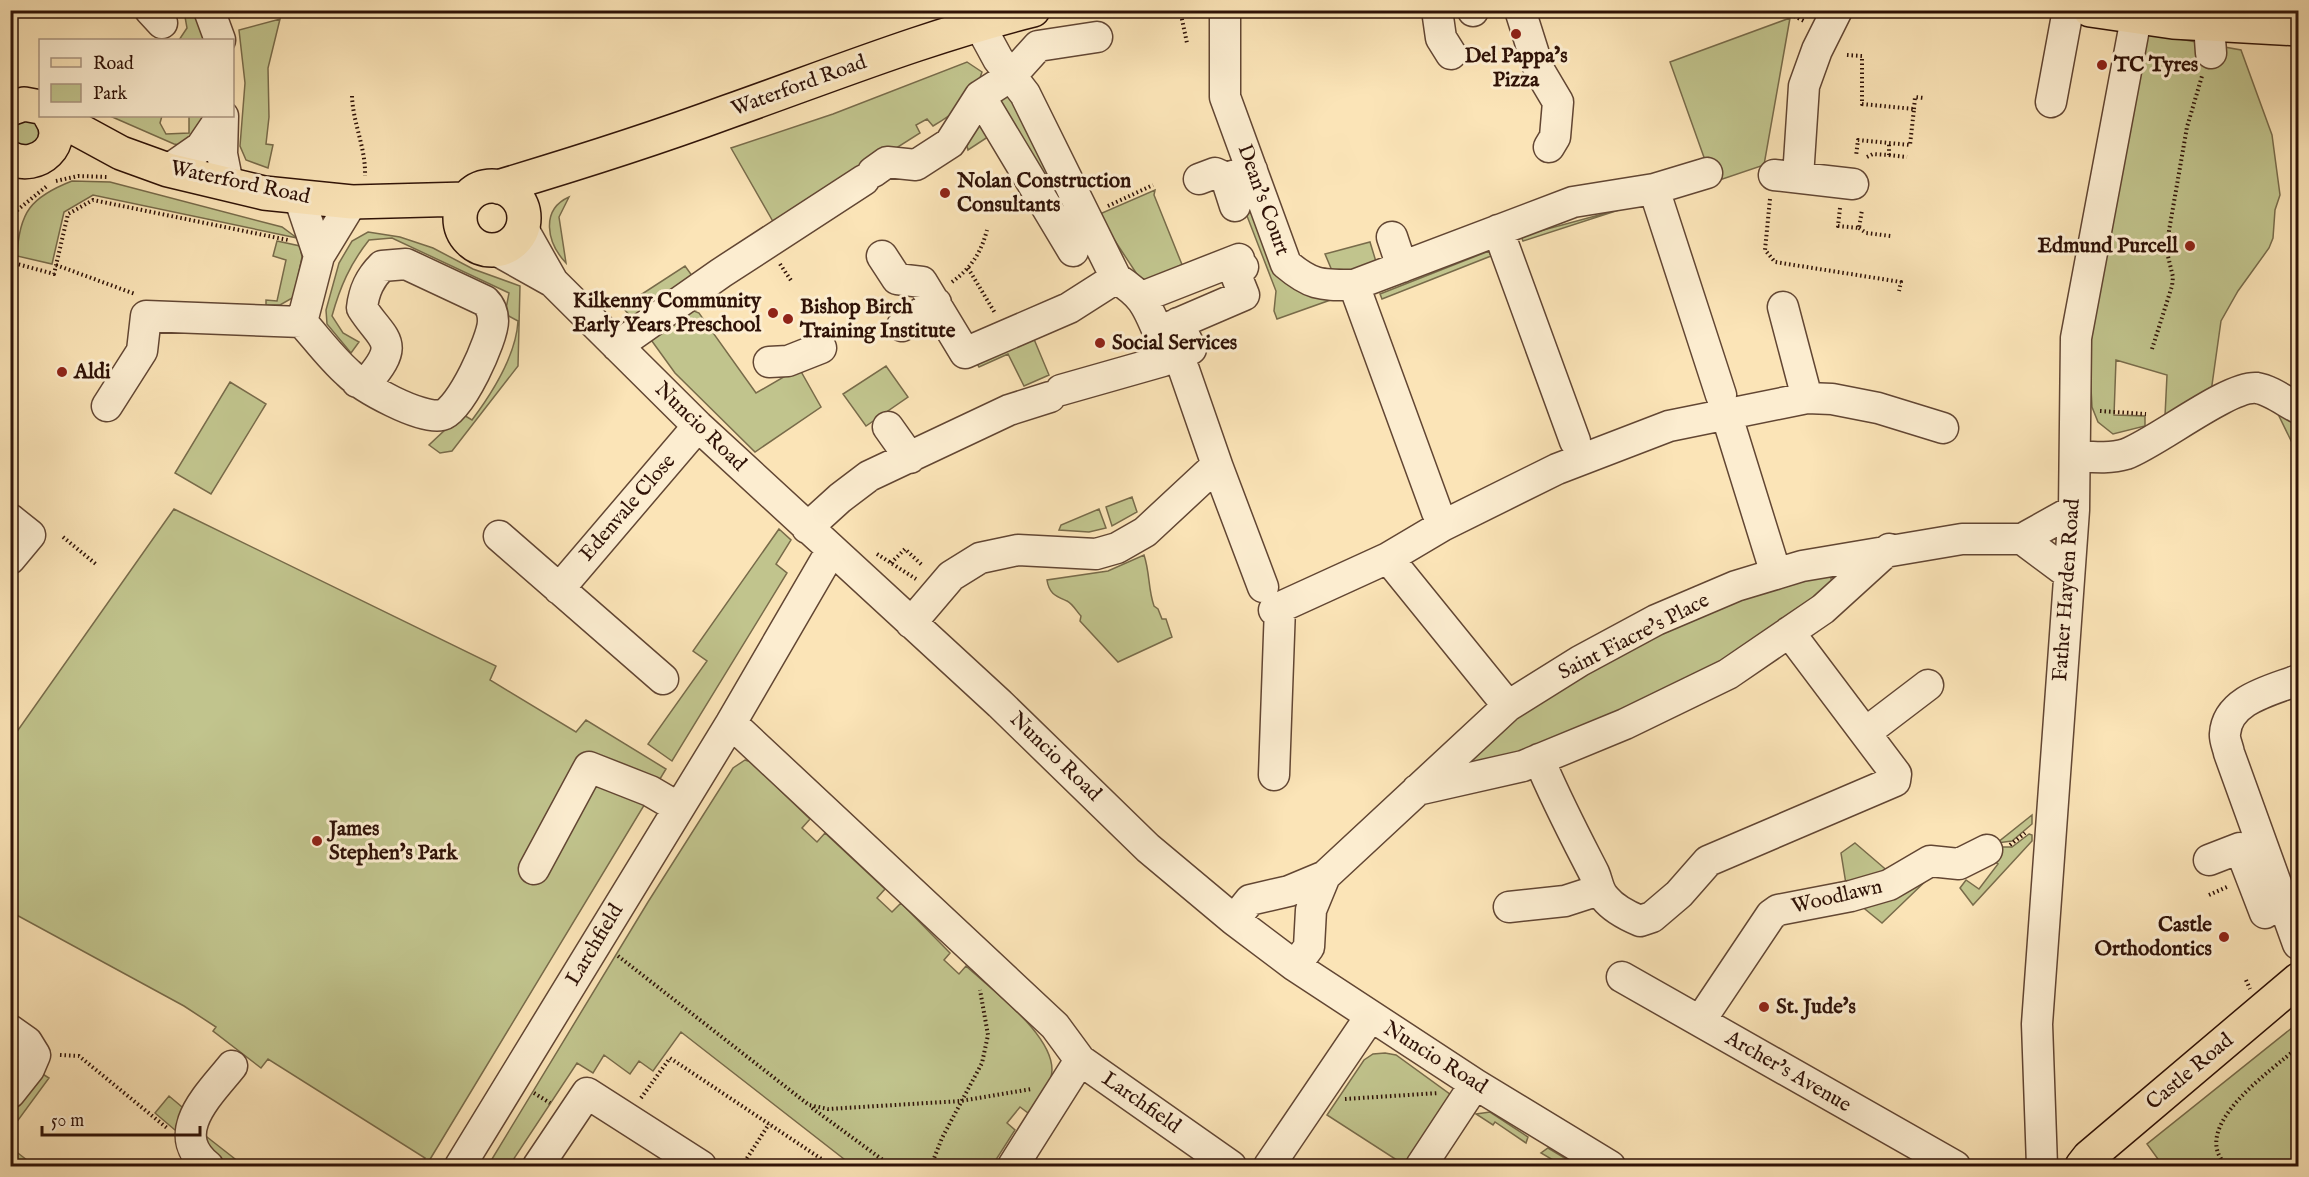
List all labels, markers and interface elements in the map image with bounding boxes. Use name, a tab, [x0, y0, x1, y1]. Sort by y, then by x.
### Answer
marker: Del Pappa’s Pizza	[1509, 27, 1523, 41]
legend	[39, 39, 234, 117]
place label: Del Pappa’s Pizza	[1464, 43, 1568, 94]
street label: Waterford Road	[728, 49, 871, 123]
place label: TC Tyres	[2113, 52, 2198, 79]
text: Road	[93, 53, 134, 76]
marker: TC Tyres	[2095, 58, 2109, 72]
text: Park	[93, 83, 128, 106]
street label: Dean's Court	[1230, 141, 1296, 259]
street label: Waterford Road	[168, 155, 313, 211]
place label: Nolan Construction Consultants	[956, 168, 1131, 219]
marker: Nolan Construction Consultants	[938, 186, 952, 200]
place label: Edmund Purcell	[2037, 233, 2179, 260]
marker: Edmund Purcell	[2183, 239, 2197, 253]
place label: Kilkenny Community Early Years Preschool	[573, 288, 762, 339]
place label: Bishop Birch Training Institute	[799, 294, 956, 345]
marker: Kilkenny Community Early Years Preschool	[766, 306, 780, 320]
marker: Bishop Birch Training Institute	[781, 312, 795, 326]
place label: Social Services	[1112, 330, 1237, 357]
marker: Social Services	[1093, 336, 1107, 350]
place label: Aldi	[73, 359, 111, 386]
marker: Aldi	[55, 365, 69, 379]
street label: Nuncio Road	[648, 376, 752, 478]
street label: Edenvale Close	[574, 448, 682, 567]
street label: Father Hayden Road	[2047, 497, 2087, 682]
street label: Saint Fiacre's Place	[1554, 587, 1714, 687]
street label: Nuncio Road	[1003, 706, 1107, 808]
place label: James Stephen's Park	[326, 816, 458, 867]
marker: James Stephen's Park	[310, 834, 324, 848]
street label: Woodlawn	[1789, 873, 1885, 921]
street label: Larchfield	[560, 899, 630, 991]
place label: Castle Orthodontics	[2095, 912, 2212, 963]
marker: Castle Orthodontics	[2217, 930, 2231, 944]
place label: St. Jude's	[1776, 994, 1856, 1021]
marker: St. Jude's	[1757, 1000, 1771, 1014]
street label: Nuncio Road	[1378, 1015, 1493, 1101]
street label: Archer's Avenue	[1719, 1025, 1856, 1119]
street label: Castle Road	[2141, 1027, 2240, 1116]
street label: Larchfield	[1096, 1066, 1187, 1141]
scale bar	[42, 1099, 200, 1137]
text: 50 m	[51, 1110, 84, 1133]

